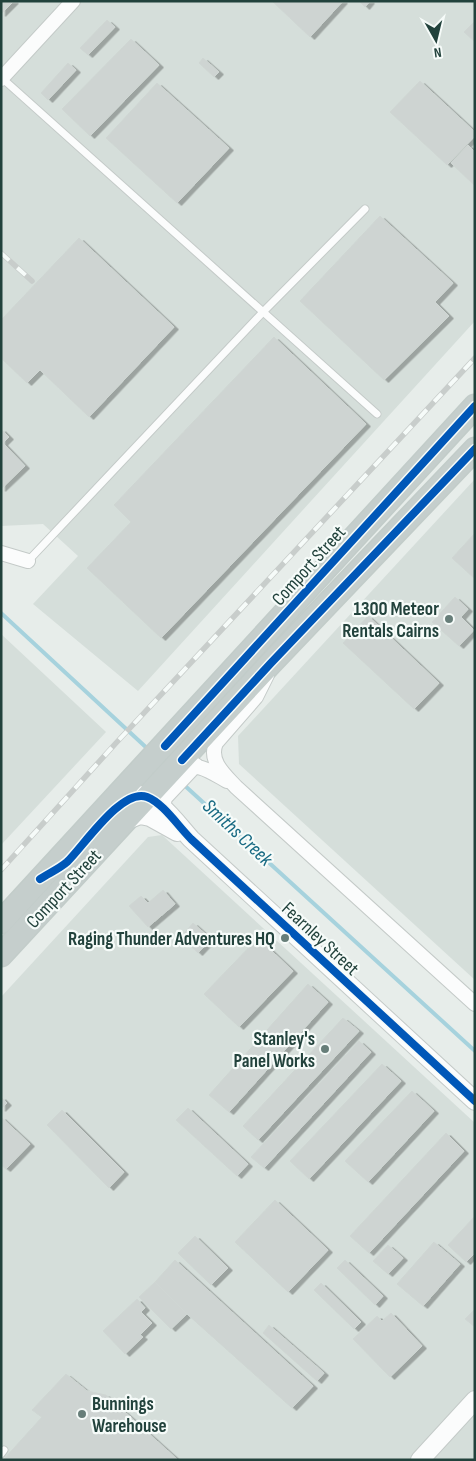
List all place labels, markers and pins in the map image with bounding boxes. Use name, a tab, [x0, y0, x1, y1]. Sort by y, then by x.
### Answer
place label: 1300 Meteor Rentals Cairns	[342, 598, 439, 643]
marker: 1300 Meteor Rentals Cairns	[443, 613, 455, 625]
place label: Raging Thunder Adventures HQ	[68, 928, 275, 951]
marker: Raging Thunder Adventures HQ	[279, 932, 291, 944]
place label: Stanley's Panel Works	[233, 1028, 315, 1073]
marker: Stanley's Panel Works	[319, 1043, 331, 1055]
place label: Bunnings Warehouse	[92, 1393, 167, 1438]
marker: Bunnings Warehouse	[76, 1408, 88, 1420]

